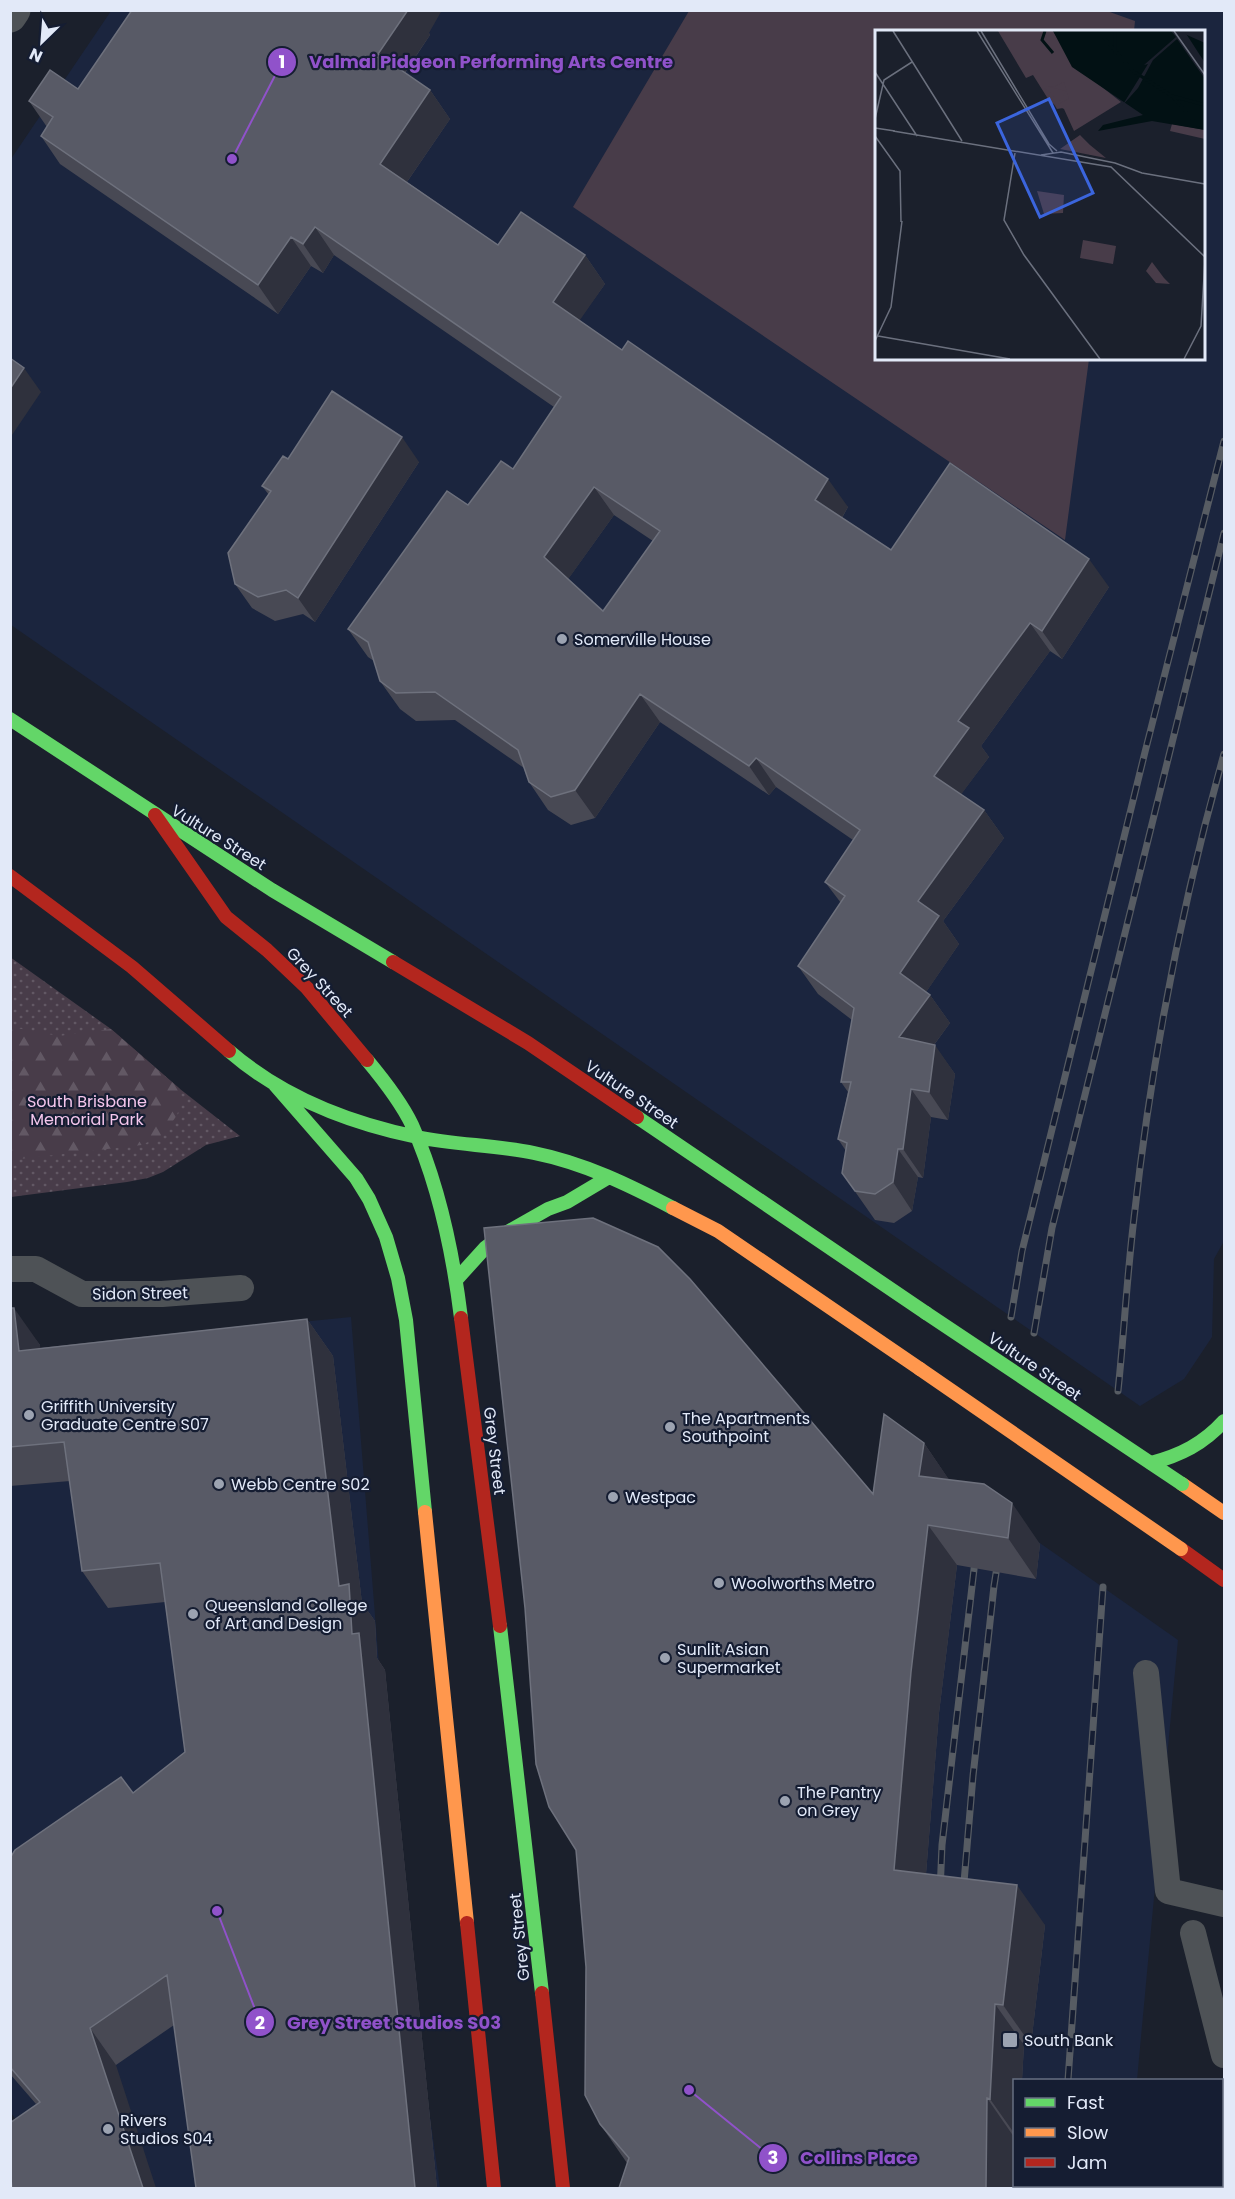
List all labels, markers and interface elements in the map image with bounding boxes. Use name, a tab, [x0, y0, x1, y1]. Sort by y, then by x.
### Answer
north arrow	[12, 12, 72, 72]
inset map	[875, 30, 1205, 360]
text: N	[26, 42, 46, 68]
callout: Valmai Pidgeon Performing Arts Centre	[267, 44, 685, 80]
text: 1	[279, 49, 285, 74]
text: Valmai Pidgeon Performing Arts Centre	[309, 49, 673, 74]
place label: Somerville House	[574, 628, 711, 651]
marker: Somerville House	[555, 632, 569, 646]
street label: Vulture Street	[167, 799, 271, 876]
street label: Grey Street	[281, 942, 358, 1023]
street label: Vulture Street	[580, 1055, 683, 1134]
park label: South Brisbane Memorial Park	[27, 1090, 147, 1131]
street label: Sidon Street	[92, 1281, 188, 1306]
street label: Vulture Street	[983, 1327, 1086, 1406]
place label: Griffith University Graduate Centre S07	[41, 1395, 209, 1436]
street label: Grey Street	[478, 1406, 511, 1497]
place label: The Apartments Southpoint	[682, 1407, 810, 1448]
marker: Griffith University Graduate Centre S07	[22, 1408, 36, 1422]
marker: The Apartments Southpoint	[663, 1420, 677, 1434]
place label: Webb Centre S02	[231, 1473, 370, 1496]
marker: Webb Centre S02	[212, 1477, 226, 1491]
place label: Westpac	[625, 1486, 696, 1509]
marker: Westpac	[606, 1490, 620, 1504]
place label: Woolworths Metro	[731, 1572, 875, 1595]
marker: Woolworths Metro	[712, 1576, 726, 1590]
place label: Queensland College of Art and Design	[205, 1594, 368, 1635]
marker: Queensland College of Art and Design	[186, 1607, 200, 1621]
place label: Sunlit Asian Supermarket	[677, 1638, 781, 1679]
marker: Sunlit Asian Supermarket	[658, 1651, 672, 1665]
place label: The Pantry on Grey	[797, 1781, 881, 1822]
marker: The Pantry on Grey	[778, 1794, 792, 1808]
street label: Grey Street	[503, 1892, 536, 1982]
callout: Grey Street Studios S03	[245, 2004, 513, 2040]
text: 2	[255, 2010, 265, 2035]
text: Grey Street Studios S03	[287, 2010, 501, 2035]
place label: South Bank	[1024, 2029, 1114, 2052]
marker: South Bank	[1001, 2031, 1019, 2049]
legend	[1013, 2079, 1223, 2187]
text: Fast	[1067, 2090, 1104, 2115]
place label: Rivers Studios S04	[120, 2109, 213, 2150]
text: Slow	[1067, 2120, 1109, 2145]
marker: Rivers Studios S04	[101, 2122, 115, 2136]
callout: Collins Place	[758, 2140, 930, 2176]
text: 3	[768, 2145, 778, 2170]
text: Collins Place	[800, 2145, 918, 2170]
text: Jam	[1067, 2150, 1107, 2175]

